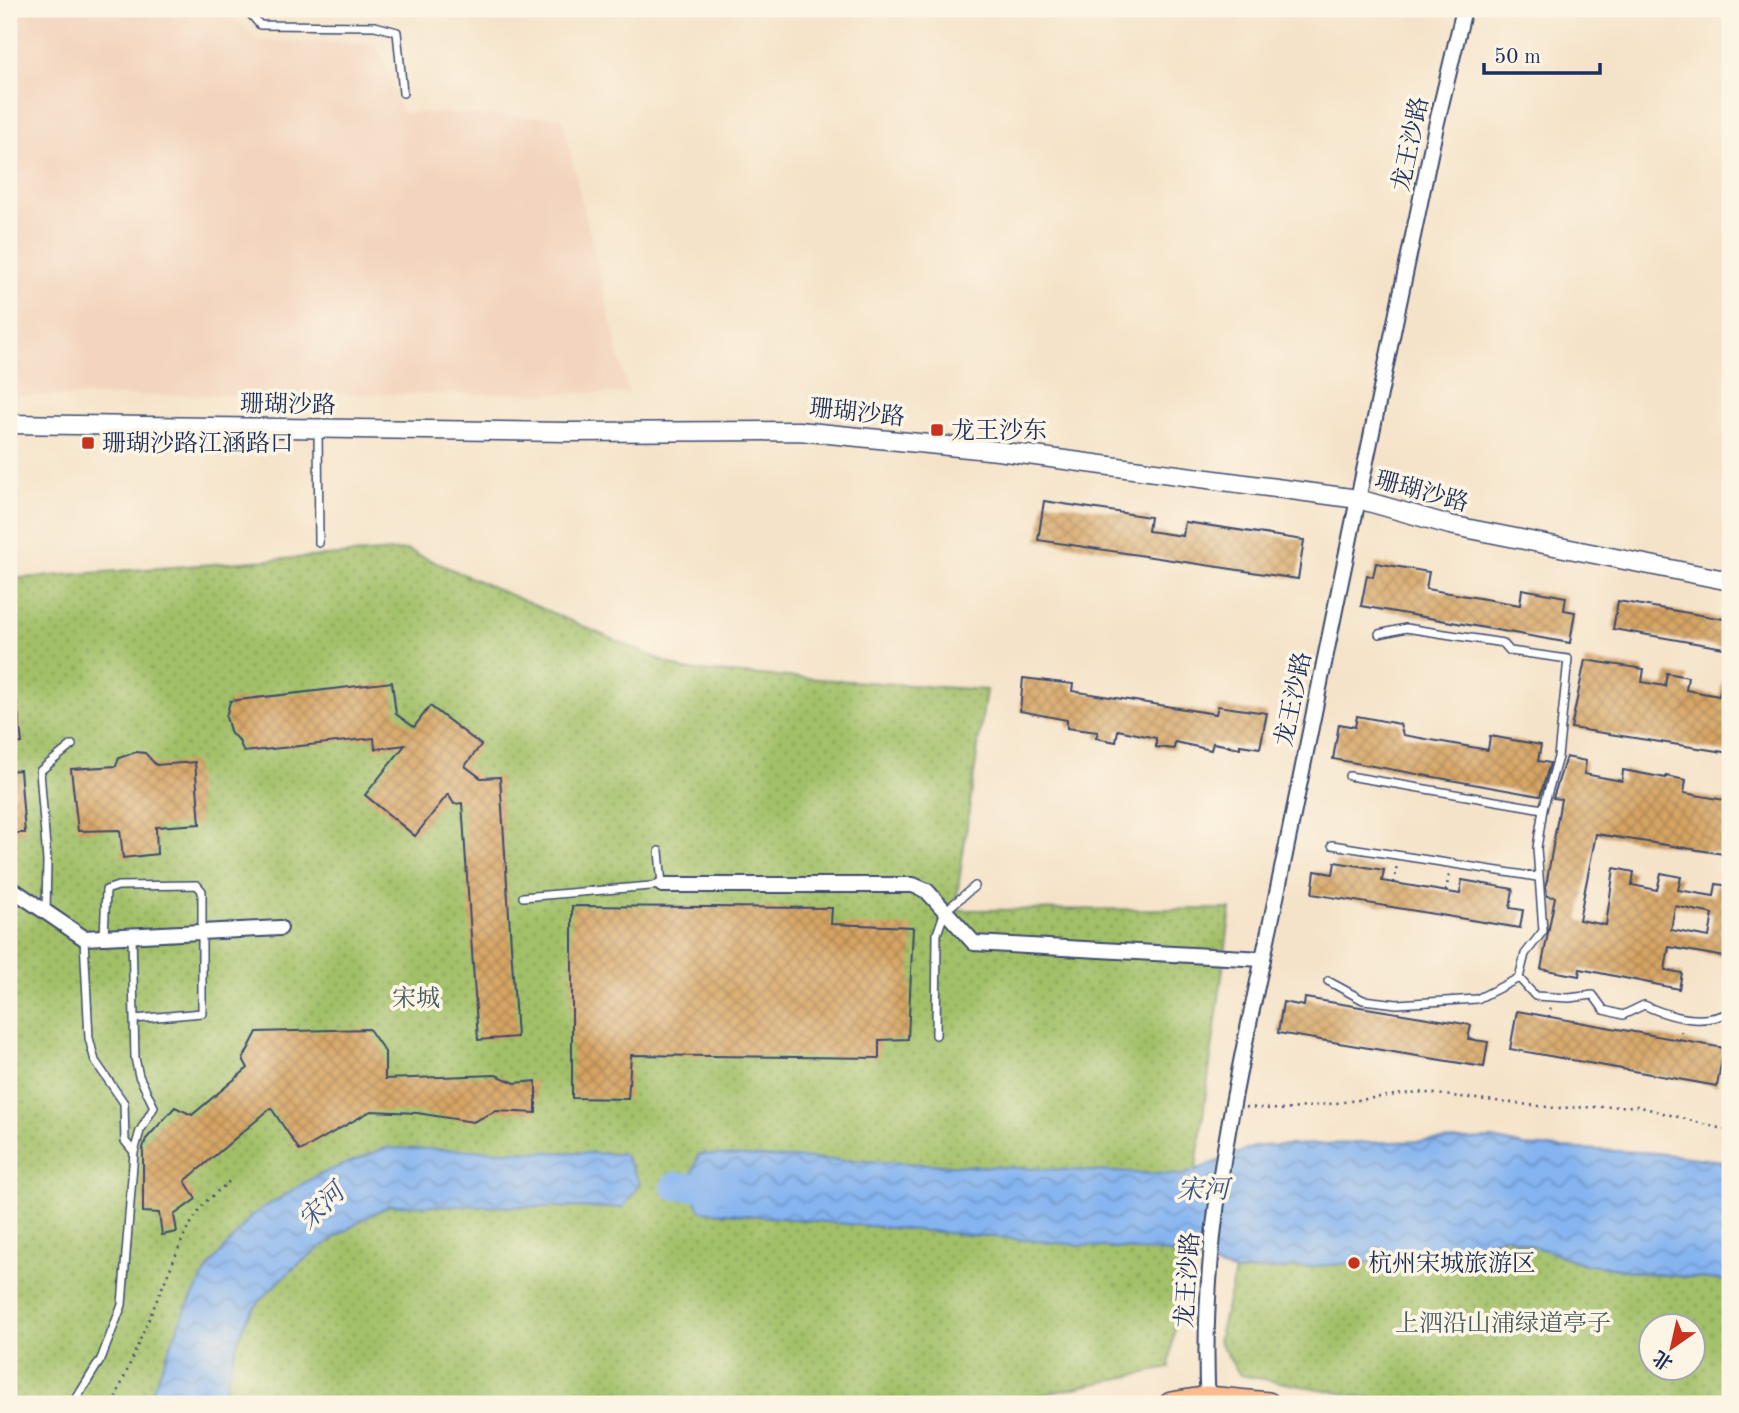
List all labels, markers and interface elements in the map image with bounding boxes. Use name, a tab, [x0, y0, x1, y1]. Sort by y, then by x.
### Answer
scale bar	[1484, 32, 1599, 76]
text: 50 m	[1494, 47, 1541, 68]
street label: 龙王沙路	[1387, 94, 1434, 194]
street label: 珊瑚沙路	[240, 390, 336, 419]
street label: 珊瑚沙路	[808, 394, 906, 431]
place label: 龙王沙东	[951, 417, 1047, 444]
marker: 龙王沙东	[929, 422, 945, 438]
place label: 珊瑚沙路江涵路口	[102, 430, 294, 457]
marker: 珊瑚沙路江涵路口	[80, 435, 96, 451]
street label: 珊瑚沙路	[1372, 466, 1472, 517]
street label: 龙王沙路	[1270, 649, 1317, 749]
park label: 宋城	[392, 985, 440, 1012]
water label: 宋河	[293, 1176, 353, 1235]
water label: 宋河	[1177, 1176, 1233, 1204]
street label: 龙王沙路	[1171, 1231, 1204, 1329]
place label: 杭州宋城旅游区	[1368, 1250, 1536, 1277]
marker: 杭州宋城旅游区	[1346, 1255, 1362, 1271]
park label: 上泗沿山浦绿道亭子	[1395, 1310, 1611, 1337]
north arrow	[1638, 1312, 1708, 1382]
text: 北	[1650, 1346, 1677, 1374]

